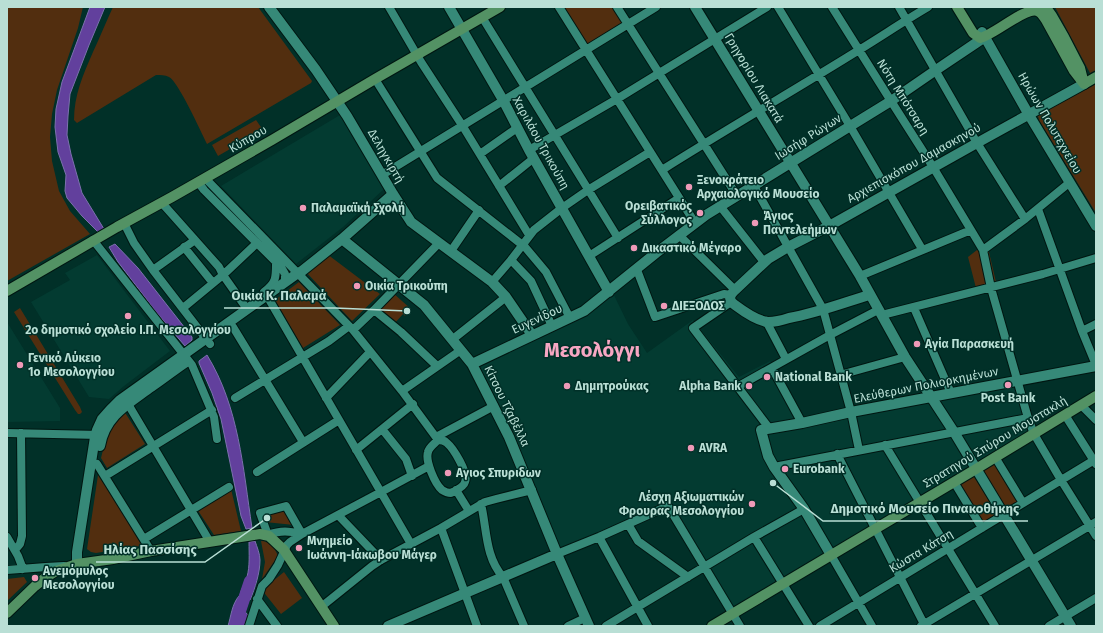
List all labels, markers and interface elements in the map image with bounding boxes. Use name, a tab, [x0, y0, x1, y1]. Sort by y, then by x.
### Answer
street label: Γρηγορίου Λιακατά	[722, 31, 786, 125]
street label: Νότη Μπότσαρη	[874, 56, 932, 138]
street label: Ηρώων Πολυτεχνείου	[1015, 70, 1085, 176]
street label: Χαριλάου Τρικούπη	[510, 94, 572, 192]
street label: Ιωσήφ Ρώγων	[772, 111, 844, 163]
street label: Αρχιεπισκόπου Δαμασκηνού	[845, 120, 983, 206]
street label: Κύπρου	[226, 122, 270, 155]
street label: Δεληγκιρτή	[365, 126, 407, 186]
place label: Ξενοκράτειο Αρχαιολογικό Μουσείο	[696, 172, 819, 201]
marker: Ξενοκράτειο Αρχαιολογικό Μουσείο	[684, 182, 694, 192]
place label: Ορειβατικός Σύλλογος	[625, 198, 692, 227]
place label: Παλαμαϊκή Σχολή	[311, 201, 405, 215]
marker: Παλαμαϊκή Σχολή	[298, 203, 308, 213]
marker: Ορειβατικός Σύλλογος	[695, 208, 705, 218]
place label: Άγιος Παντελεήμων	[763, 209, 838, 237]
marker: Άγιος Παντελεήμων	[750, 218, 760, 228]
place label: Δικαστικό Μέγαρο	[641, 240, 741, 255]
marker: Δικαστικό Μέγαρο	[629, 243, 639, 253]
place label: Οικία Τρικούπη	[365, 278, 448, 293]
marker: Οικία Τρικούπη	[352, 281, 362, 291]
callout: Οικία Κ. Παλαμά	[224, 283, 335, 308]
text: Οικία Κ. Παλαμά	[232, 288, 327, 303]
place label: ΔΙΕΞΟΔΟΣ	[671, 299, 724, 313]
street label: Ευγενίδου	[509, 301, 565, 337]
marker: ΔΙΕΞΟΔΟΣ	[659, 301, 669, 311]
marker: 2ο δημοτικό σχολείο Ι.Π. Μεσολογγίου	[123, 311, 133, 321]
place label: 2ο δημοτικό σχολείο Ι.Π. Μεσολογγίου	[25, 322, 231, 337]
place label: Αγία Παρασκευή	[924, 336, 1014, 351]
district label: Μεσολόγγι	[544, 338, 640, 362]
marker: Αγία Παρασκευή	[912, 339, 922, 349]
place label: Γενικό Λύκειο 1ο Μεσολογγίου	[28, 350, 115, 379]
marker: Γενικό Λύκειο 1ο Μεσολογγίου	[15, 360, 25, 370]
street label: Κίτσου Τζαβέλλα	[481, 363, 533, 449]
street label: Ελεύθερων Πολιορκημένων	[852, 364, 1000, 406]
place label: National Bank	[775, 370, 852, 384]
marker: National Bank	[762, 372, 772, 382]
place label: Δημητρούκας	[574, 378, 649, 393]
place label: Alpha Bank	[678, 379, 741, 393]
marker: Post Bank	[1003, 380, 1013, 390]
marker: Δημητρούκας	[562, 381, 572, 391]
marker: Alpha Bank	[744, 381, 754, 391]
place label: Post Bank	[981, 391, 1036, 405]
street label: Στρατηγού Σπύρου Μουστακλή	[920, 393, 1070, 491]
place label: AVRA	[698, 441, 728, 455]
marker: AVRA	[686, 443, 696, 453]
place label: Eurobank	[793, 462, 845, 476]
marker: Eurobank	[780, 464, 790, 474]
place label: Αγιος Σπυριδων	[455, 466, 542, 480]
marker: Αγιος Σπυριδων	[443, 468, 453, 478]
place label: Λέσχη Αξιωματικών Φρουρας Μεσολογγίου	[619, 489, 745, 518]
callout: Δημοτικό Μουσείο Πινακοθήκης	[823, 496, 1028, 521]
marker: Λέσχη Αξιωματικών Φρουρας Μεσολογγίου	[747, 499, 757, 509]
text: Δημοτικό Μουσείο Πινακοθήκης	[830, 501, 1020, 516]
street label: Κώστα Κάτση	[887, 526, 955, 576]
place label: Μνημείο Ιωάννη-Ιάκωβου Μάγερ	[307, 533, 437, 562]
callout: Ηλίας Πασσίσης	[96, 537, 205, 562]
text: Ηλίας Πασσίσης	[103, 542, 197, 557]
marker: Μνημείο Ιωάννη-Ιάκωβου Μάγερ	[294, 543, 304, 553]
place label: Ανεμόμυλος Μεσολογγίου	[42, 563, 115, 592]
marker: Ανεμόμυλος Μεσολογγίου	[30, 573, 40, 583]

